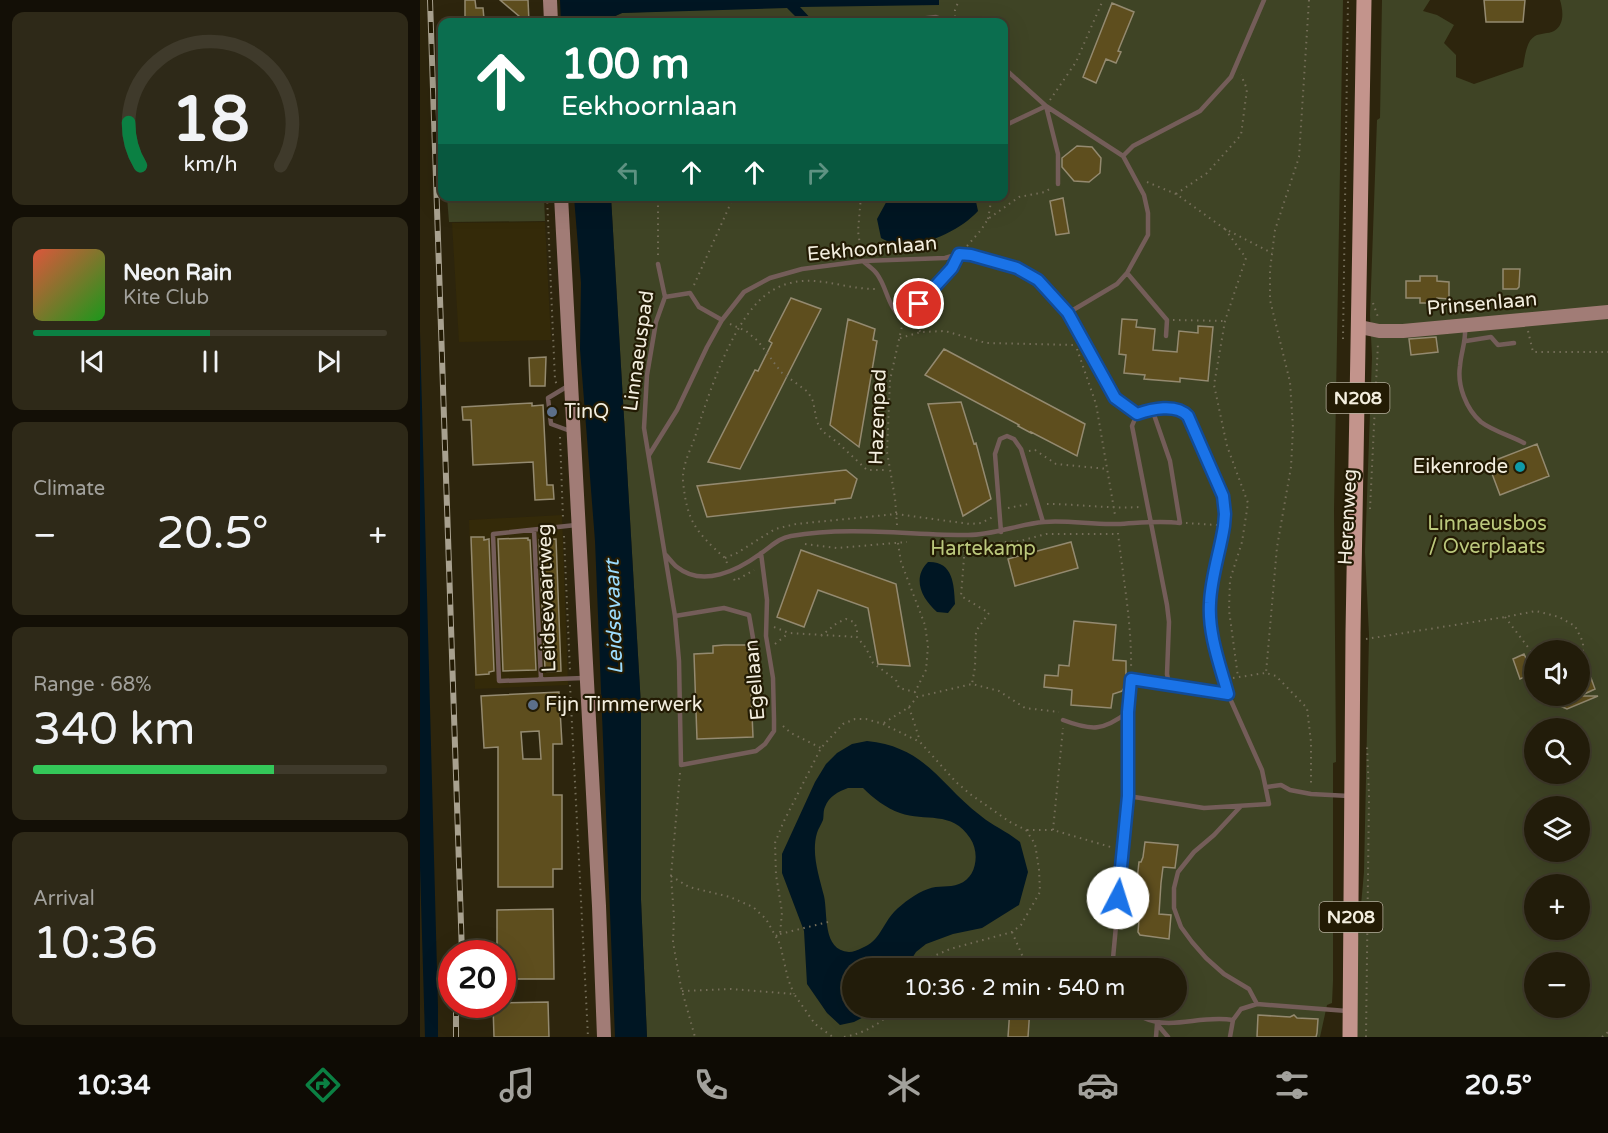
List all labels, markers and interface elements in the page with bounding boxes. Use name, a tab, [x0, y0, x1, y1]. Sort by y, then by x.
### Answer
text: 100 m	[561, 39, 690, 90]
icon: ahead	[462, 42, 540, 120]
text: 18	[171, 83, 249, 158]
text: Eekhoornlaan	[561, 90, 737, 123]
text: km/h	[183, 151, 237, 177]
icon: left	[612, 156, 645, 189]
icon: ahead	[675, 156, 708, 189]
icon: ahead	[738, 156, 771, 189]
icon: right	[801, 156, 834, 189]
street label: Eekhoornlaan	[806, 231, 938, 267]
text: Neon Rain	[123, 260, 232, 286]
pin	[893, 278, 944, 329]
text: Kite Club	[123, 286, 209, 310]
icon: arrive	[902, 287, 935, 320]
street label: Prinsenlaan	[1426, 287, 1538, 321]
street label: Linnaeuspad	[619, 289, 659, 413]
icon: previous	[76, 345, 109, 378]
icon: pause	[194, 345, 227, 378]
icon: next	[312, 345, 345, 378]
street label: Hazenpad	[864, 368, 892, 466]
road number: N208	[1326, 383, 1390, 413]
place label: TinQ	[564, 400, 609, 424]
marker: TinQ	[545, 405, 559, 419]
place label: Eikenrode	[1413, 455, 1508, 479]
marker: Eikenrode	[1513, 460, 1527, 474]
street label: Herenweg	[1333, 468, 1363, 566]
text: Climate	[33, 477, 105, 501]
text: 20.5°	[156, 507, 269, 561]
park label: Linnaeusbos / Overplaats	[1427, 512, 1547, 559]
text: −	[33, 516, 57, 555]
text: +	[368, 516, 387, 555]
street label: Leidsevaartweg	[532, 523, 562, 673]
park label: Hartekamp	[930, 537, 1036, 561]
water label: Leidsevaart	[599, 557, 628, 675]
street label: Egellaan	[740, 639, 770, 721]
map controls	[1524, 640, 1590, 1018]
button: sound	[1524, 640, 1590, 706]
text: Range · 68%	[33, 673, 152, 697]
place label: Fijn Timmerwerk	[545, 693, 703, 717]
marker: Fijn Timmerwerk	[526, 698, 540, 712]
text: 340 km	[33, 703, 195, 757]
button: search	[1524, 718, 1590, 784]
button: layers	[1524, 796, 1590, 862]
position arrow	[1086, 866, 1150, 930]
button: +	[1524, 874, 1590, 940]
text: Arrival	[33, 887, 95, 911]
road number: N208	[1320, 902, 1382, 932]
text: 10:36	[33, 917, 158, 971]
speed limit sign: 20	[438, 940, 516, 1018]
button: −	[1524, 952, 1590, 1018]
text: 10:36 · 2 min · 540 m	[904, 975, 1125, 1001]
icon: directions	[302, 1064, 344, 1106]
icon: music	[496, 1064, 538, 1106]
icon: phone	[690, 1064, 732, 1106]
icon: climate	[883, 1064, 925, 1106]
icon: car	[1077, 1064, 1119, 1106]
icon: filters	[1271, 1064, 1313, 1106]
text: 10:34	[76, 1069, 151, 1102]
text: 20.5°	[1465, 1069, 1532, 1102]

